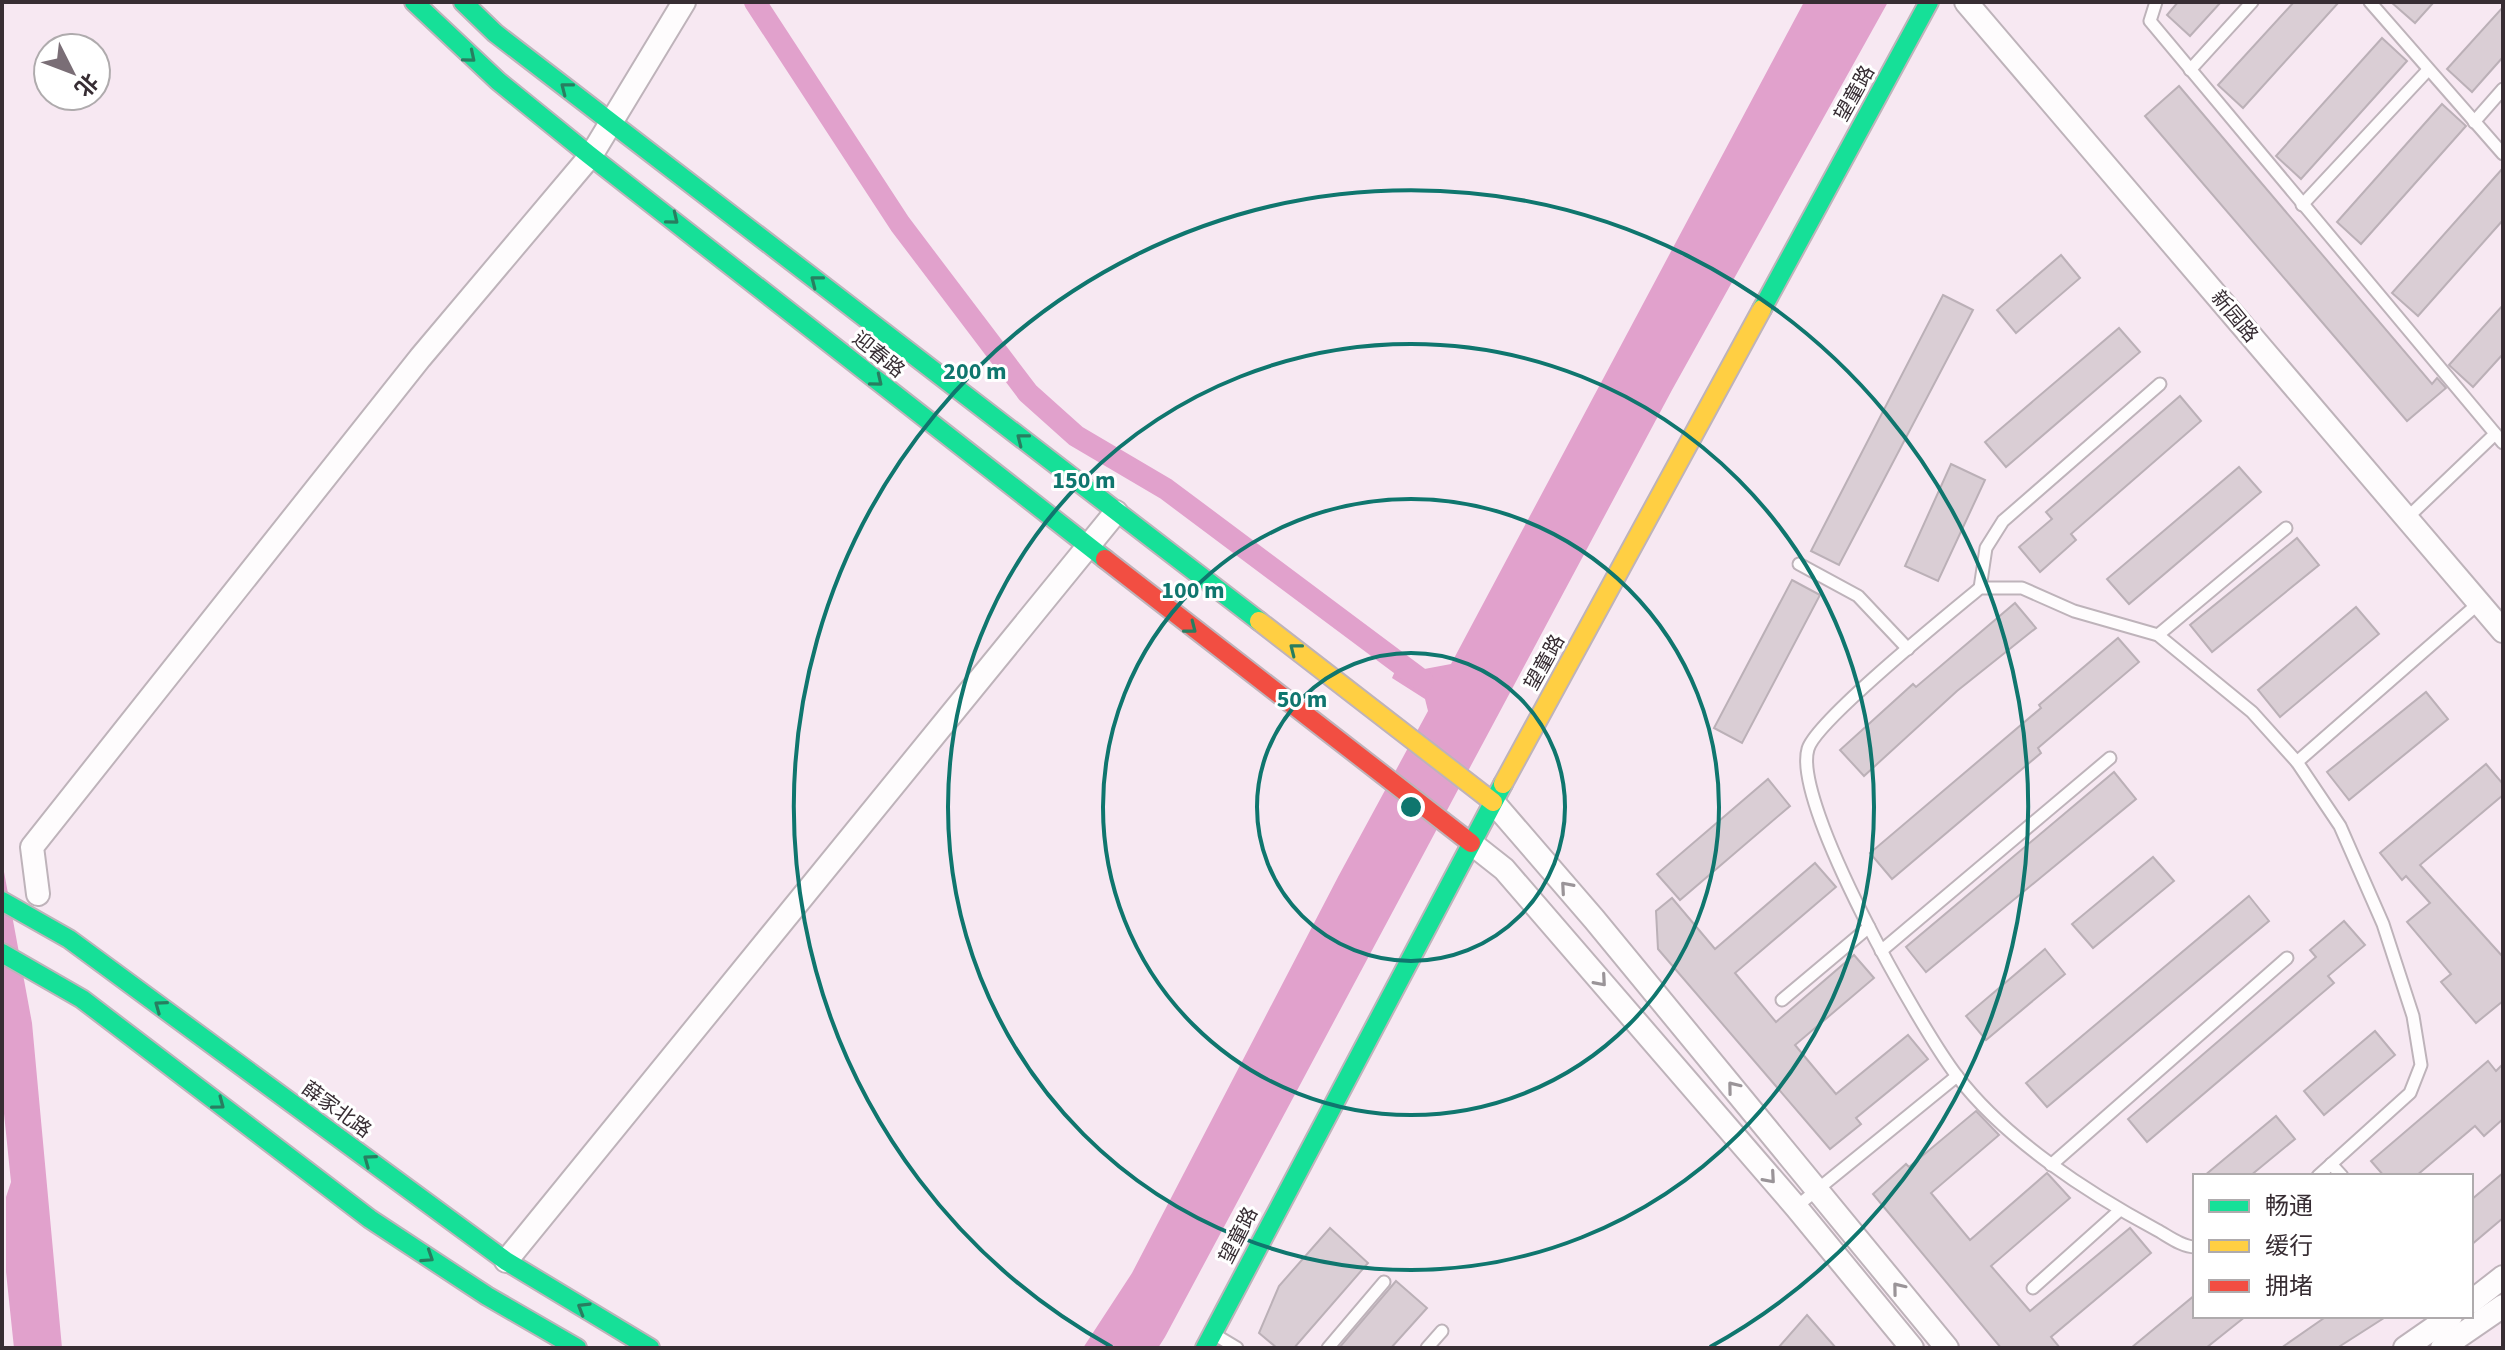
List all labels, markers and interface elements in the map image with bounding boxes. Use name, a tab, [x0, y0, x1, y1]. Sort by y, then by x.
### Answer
north arrow	[32, 32, 112, 112]
one-way arrow	[461, 47, 475, 62]
street label: 望童路	[1828, 60, 1882, 127]
text: 北	[67, 66, 105, 104]
one-way arrow	[560, 83, 575, 97]
one-way arrow	[664, 209, 678, 224]
one-way arrow	[810, 276, 825, 290]
street label: 新园路	[2204, 285, 2264, 349]
street label: 迎春路	[846, 325, 910, 385]
text: 200 m	[943, 354, 1007, 389]
one-way arrow	[868, 371, 883, 385]
one-way arrow	[1016, 435, 1031, 449]
text: 150 m	[1052, 463, 1116, 498]
text: 100 m	[1161, 573, 1225, 608]
one-way arrow	[1182, 618, 1197, 632]
street label: 望童路	[1518, 629, 1572, 696]
one-way arrow	[1289, 645, 1304, 659]
text: 50 m	[1277, 682, 1327, 717]
centre of rings	[1397, 793, 1425, 821]
one-way arrow	[1562, 881, 1576, 896]
one-way arrow	[1591, 971, 1605, 986]
one-way arrow	[154, 1001, 169, 1015]
street label: 薛家北路	[296, 1075, 377, 1145]
one-way arrow	[1728, 1081, 1742, 1096]
one-way arrow	[210, 1094, 225, 1108]
one-way arrow	[363, 1156, 378, 1170]
one-way arrow	[1761, 1168, 1775, 1183]
legend	[2193, 1174, 2473, 1318]
text: 畅通	[2265, 1189, 2313, 1224]
street label: 望童路	[1213, 1202, 1265, 1269]
text: 缓行	[2265, 1229, 2313, 1264]
one-way arrow	[420, 1248, 434, 1263]
text: 拥堵	[2265, 1269, 2313, 1304]
one-way arrow	[1893, 1283, 1908, 1297]
one-way arrow	[577, 1302, 592, 1317]

